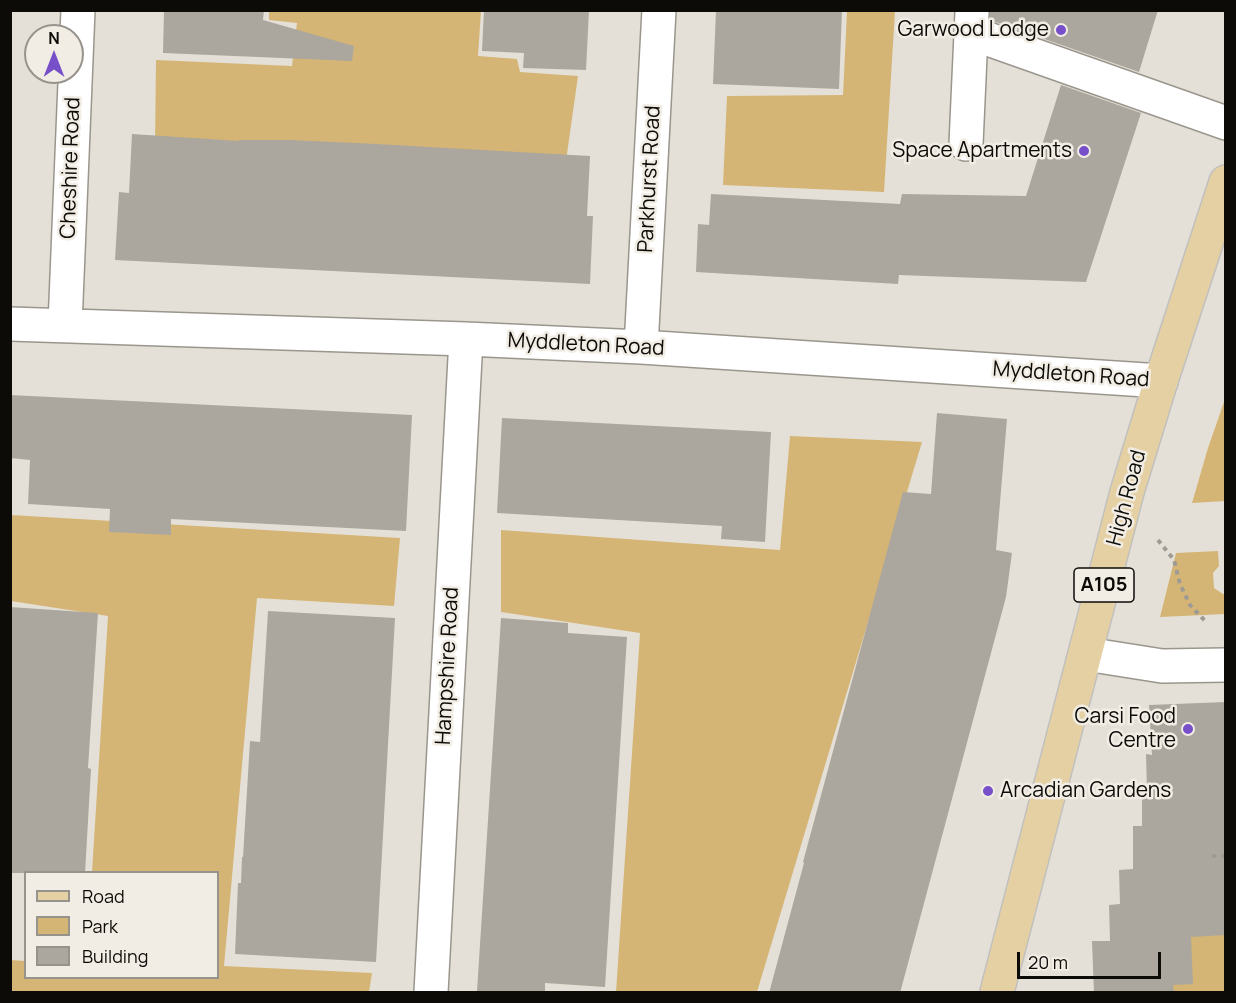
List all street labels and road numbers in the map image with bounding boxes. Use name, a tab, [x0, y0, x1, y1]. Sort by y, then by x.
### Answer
street label: Cheshire Road	[56, 97, 86, 239]
street label: Parkhurst Road	[634, 105, 666, 253]
street label: Myddleton Road	[507, 328, 665, 362]
street label: Myddleton Road	[992, 357, 1150, 393]
street label: High Road	[1102, 447, 1152, 549]
road number: A105	[1074, 568, 1134, 602]
street label: Hampshire Road	[431, 586, 465, 746]

